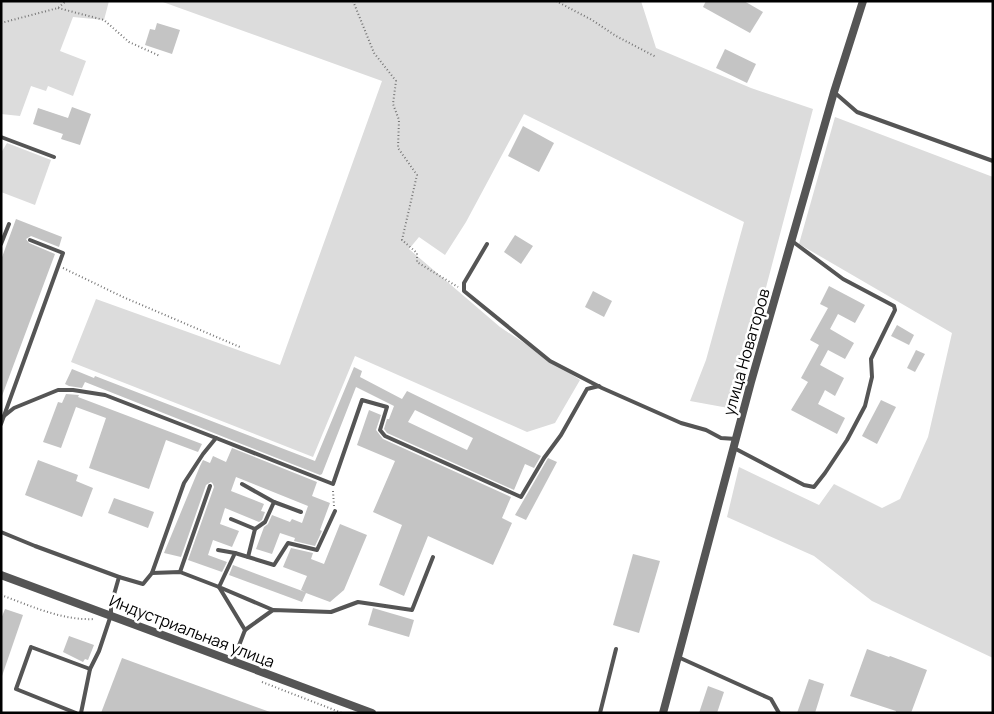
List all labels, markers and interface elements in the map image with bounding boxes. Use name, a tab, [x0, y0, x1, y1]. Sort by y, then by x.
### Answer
street label: улица Новаторов	[717, 286, 775, 418]
street label: Индустриальная улица	[106, 589, 278, 673]

